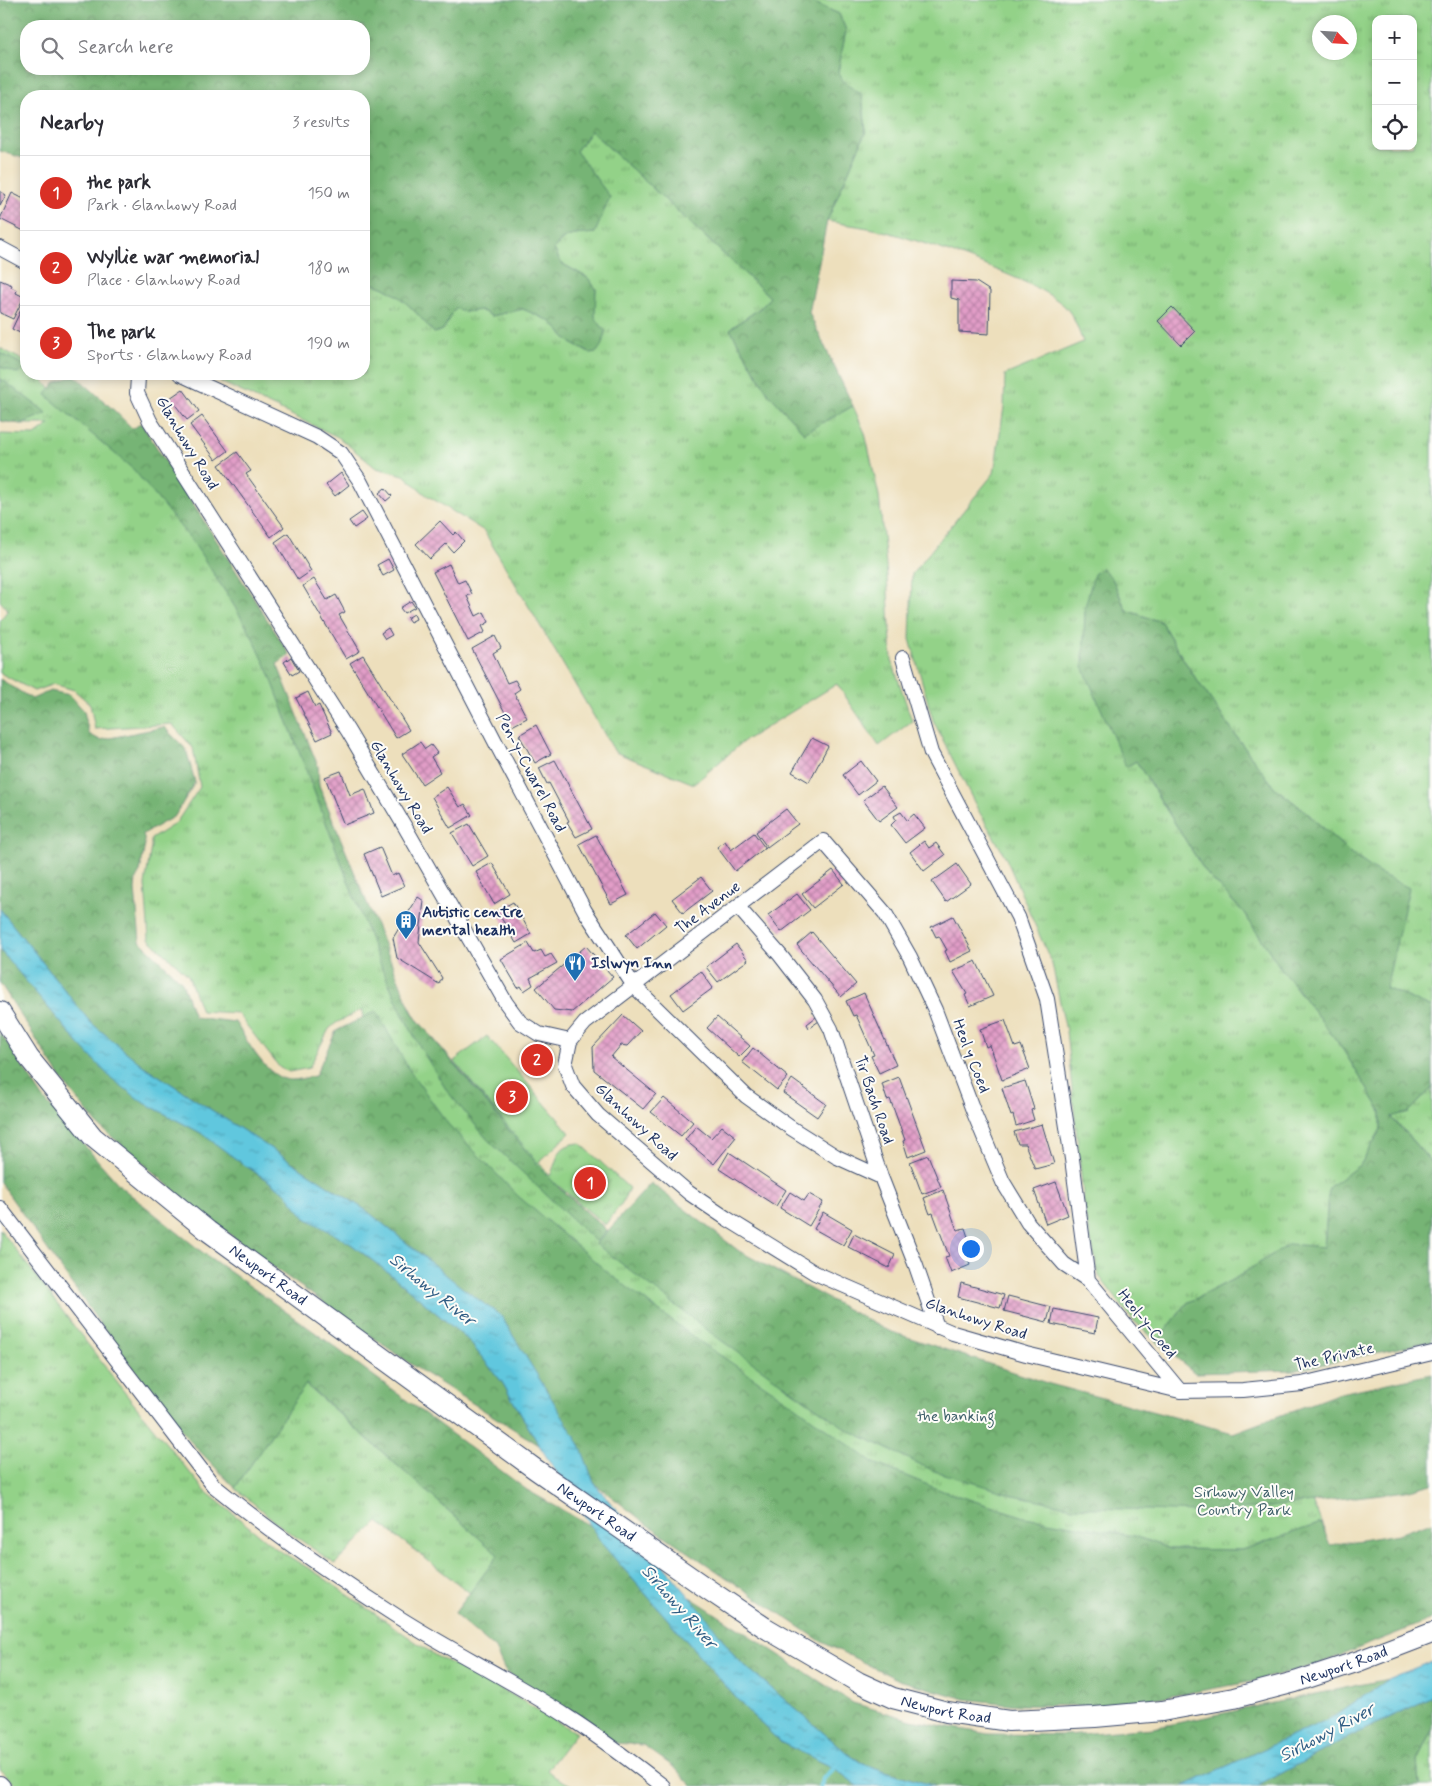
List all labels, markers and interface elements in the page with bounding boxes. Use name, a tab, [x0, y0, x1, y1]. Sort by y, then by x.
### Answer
north arrow	[1312, 15, 1357, 60]
map controls	[1372, 15, 1417, 150]
button: +	[1372, 15, 1417, 60]
search box	[20, 20, 370, 75]
icon: search	[38, 34, 66, 62]
text: Search here	[78, 35, 174, 60]
button: −	[1372, 60, 1417, 105]
button: locate	[1372, 105, 1417, 150]
text: Nearby	[40, 109, 104, 137]
text: 3 results	[292, 112, 350, 133]
text: the park	[87, 170, 151, 195]
text: 1	[52, 183, 60, 204]
text: 150 m	[308, 183, 350, 204]
text: Park · Glanhowy Road	[87, 195, 237, 216]
text: Wyllie war memorial	[87, 245, 259, 270]
text: 2	[52, 258, 60, 279]
text: 180 m	[307, 258, 350, 279]
text: Place · Glanhowy Road	[87, 270, 240, 291]
text: The park	[87, 320, 156, 345]
text: 3	[52, 333, 60, 354]
text: 190 m	[307, 333, 350, 354]
text: Sports · Glanhowy Road	[87, 345, 252, 366]
street label: Glanhowy Road	[151, 392, 223, 494]
street label: Pen-y-Cwarel Road	[491, 710, 571, 836]
street label: Glanhowy Road	[365, 736, 437, 838]
street label: The Avenue	[671, 877, 745, 939]
place label: Autistic centre mental health	[422, 902, 523, 941]
building icon: Autistic centre mental health	[394, 909, 418, 940]
restaurant icon: Islwyn Inn	[563, 951, 587, 982]
place label: Islwyn Inn	[591, 953, 672, 974]
street label: Heol y Coed	[947, 1016, 995, 1096]
pin: 2	[521, 1041, 553, 1079]
street label: Tir Bach Road	[849, 1053, 899, 1147]
pin: 3	[496, 1078, 528, 1116]
street label: Glanhowy Road	[590, 1078, 682, 1166]
pin: 1	[574, 1164, 606, 1202]
your location	[958, 1236, 984, 1262]
street label: Newport Road	[225, 1239, 311, 1310]
water label: Sirhowy River	[384, 1248, 482, 1334]
street label: Heol-y-Coed	[1112, 1285, 1182, 1363]
street label: Glanhowy Road	[922, 1293, 1030, 1345]
street label: The Private	[1292, 1338, 1376, 1376]
park label: the banking	[917, 1406, 995, 1428]
street label: Newport Road	[553, 1477, 640, 1547]
park label: Sirhowy Valley Country Park	[1194, 1482, 1294, 1521]
water label: Sirhowy River	[636, 1560, 724, 1656]
street label: Newport Road	[1297, 1641, 1391, 1690]
street label: Newport Road	[899, 1690, 992, 1729]
water label: Sirhowy River	[1275, 1697, 1381, 1768]

